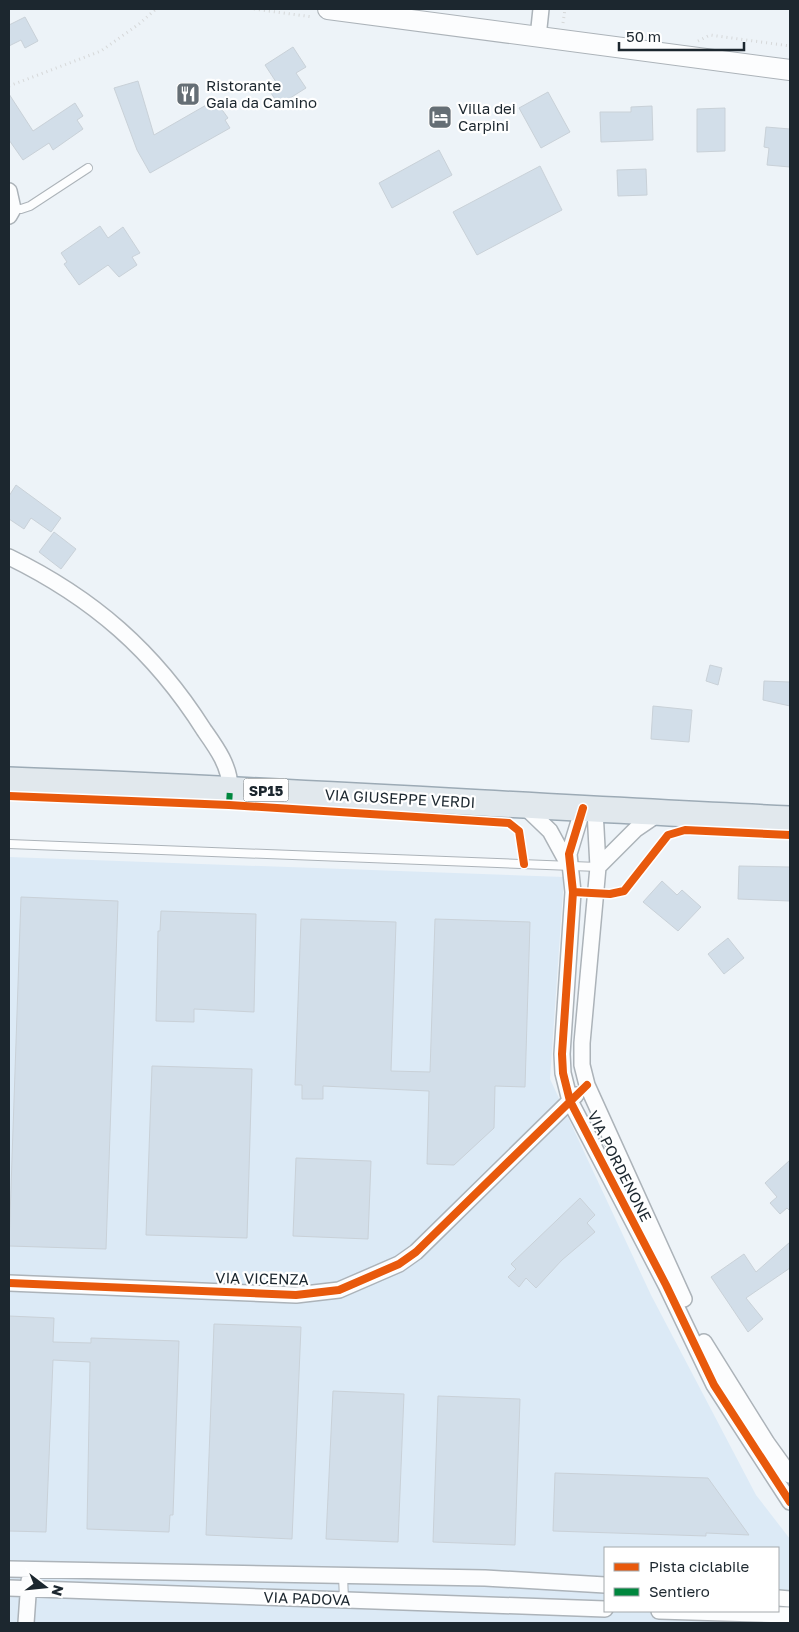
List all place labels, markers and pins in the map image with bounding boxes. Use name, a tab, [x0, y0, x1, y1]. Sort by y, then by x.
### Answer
place label: Ristorante Gaia da Camino	[206, 76, 317, 111]
restaurant icon: Ristorante Gaia da Camino	[175, 81, 201, 107]
place label: Villa dei Carpini	[458, 99, 516, 134]
hotel icon: Villa dei Carpini	[427, 104, 453, 130]

